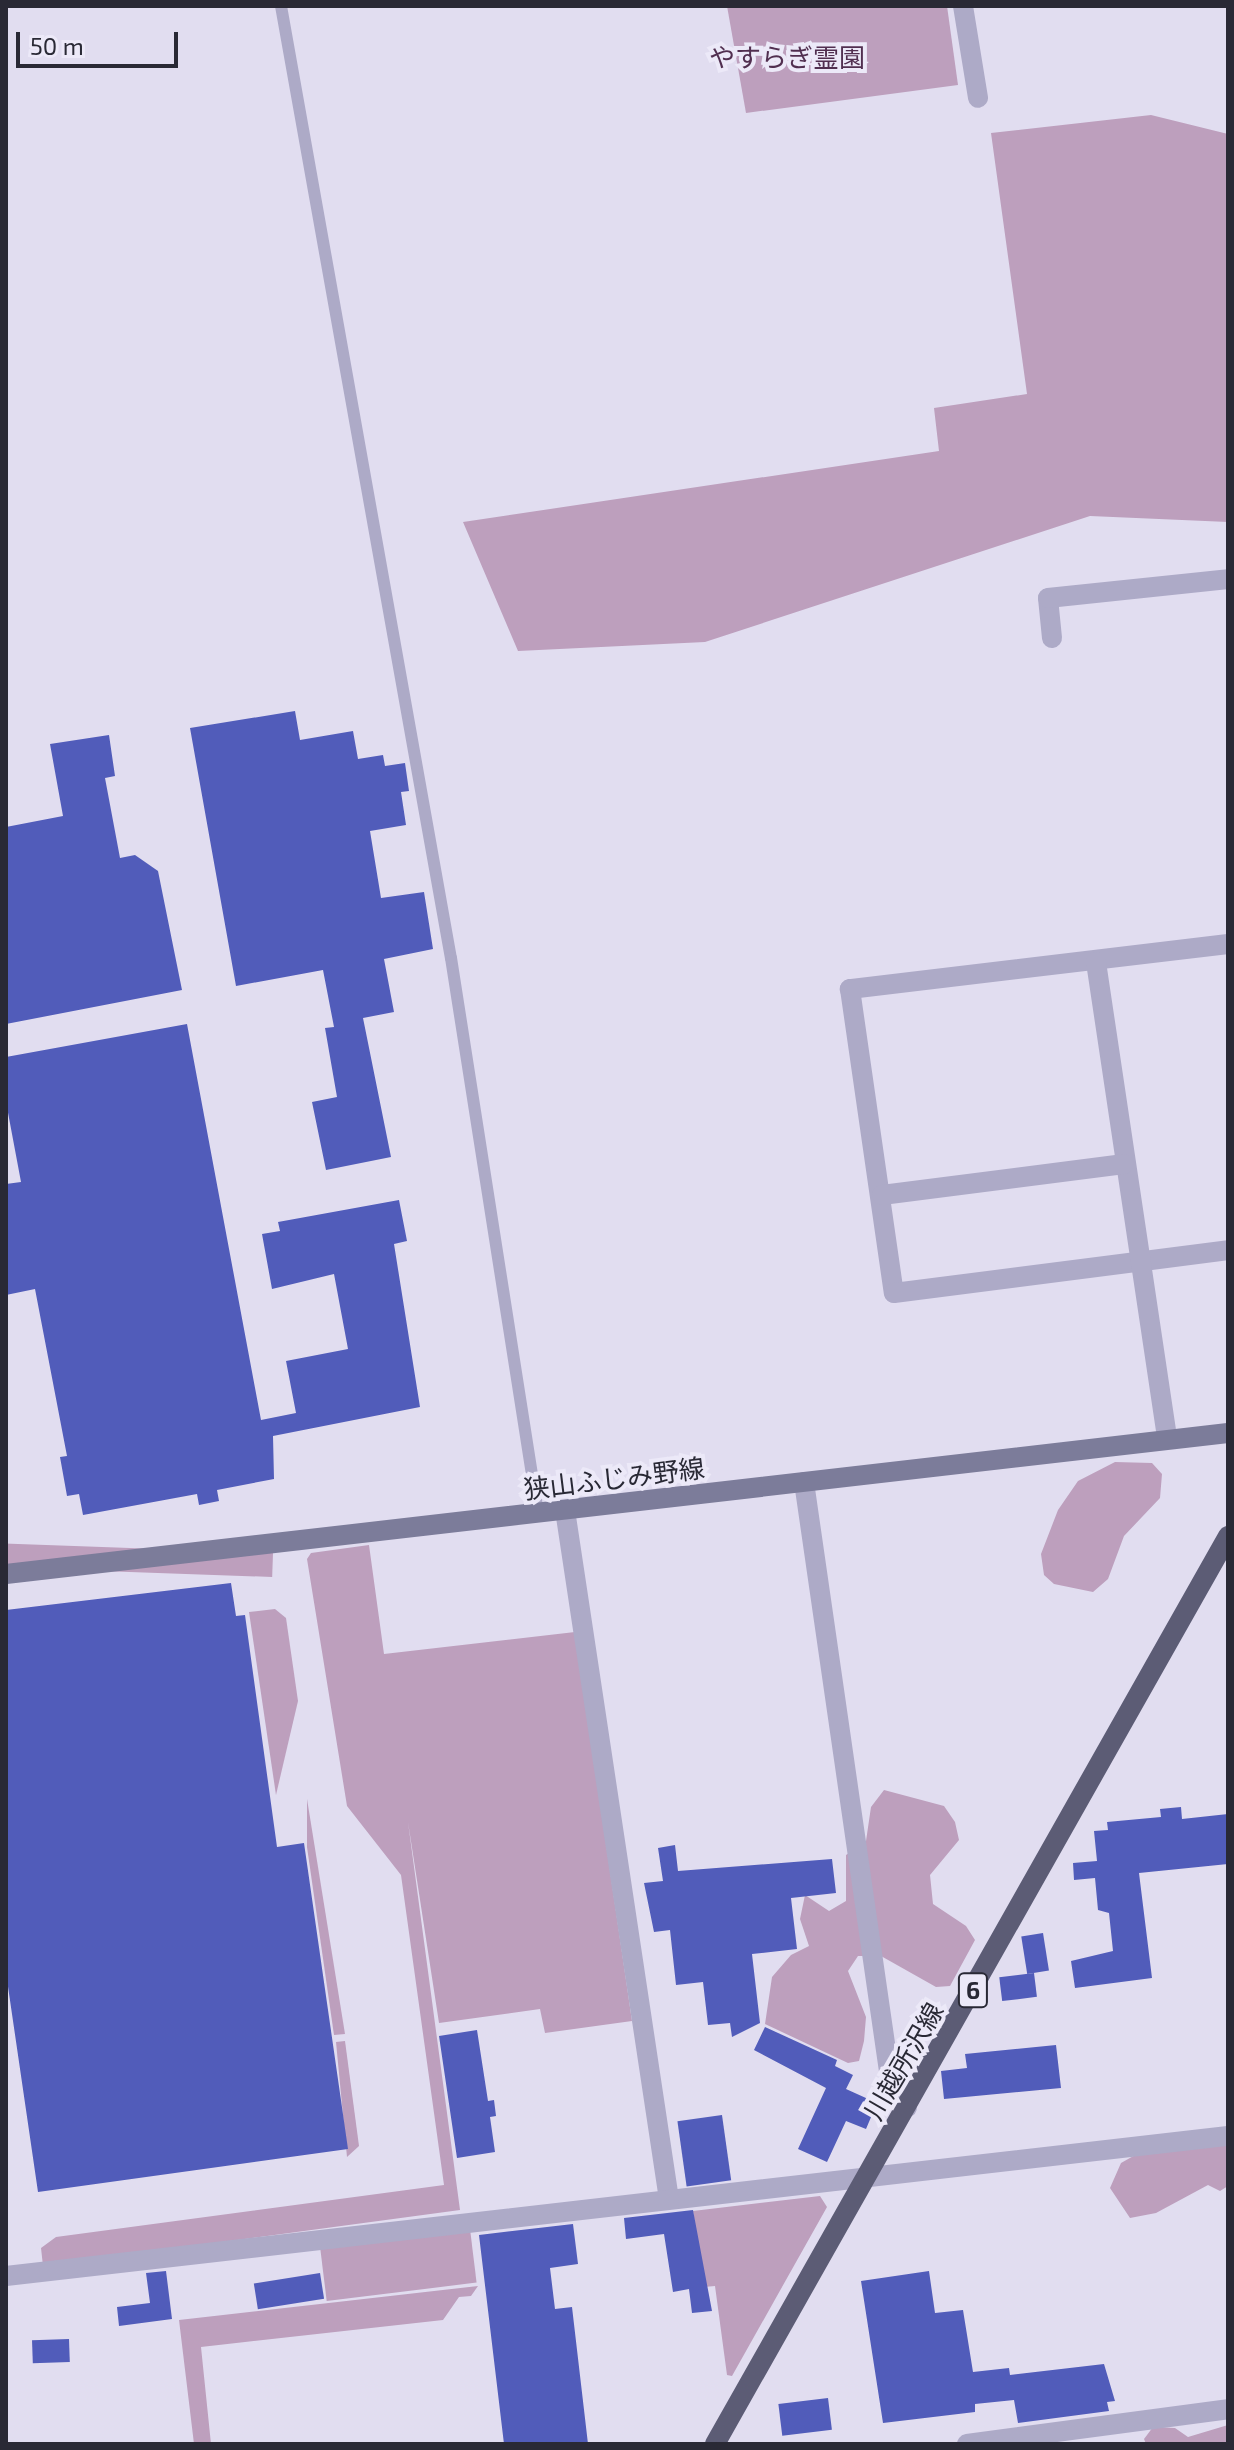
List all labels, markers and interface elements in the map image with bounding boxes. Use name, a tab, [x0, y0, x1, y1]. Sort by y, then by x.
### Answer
scale bar	[20, 16, 182, 66]
text: 50 m	[30, 31, 84, 60]
park label: やすらぎ霊園	[709, 41, 865, 73]
street label: 狭山ふじみ野線	[522, 1451, 706, 1505]
road number: 6	[957, 1970, 989, 2010]
street label: 川越所沢線	[857, 1997, 949, 2125]

